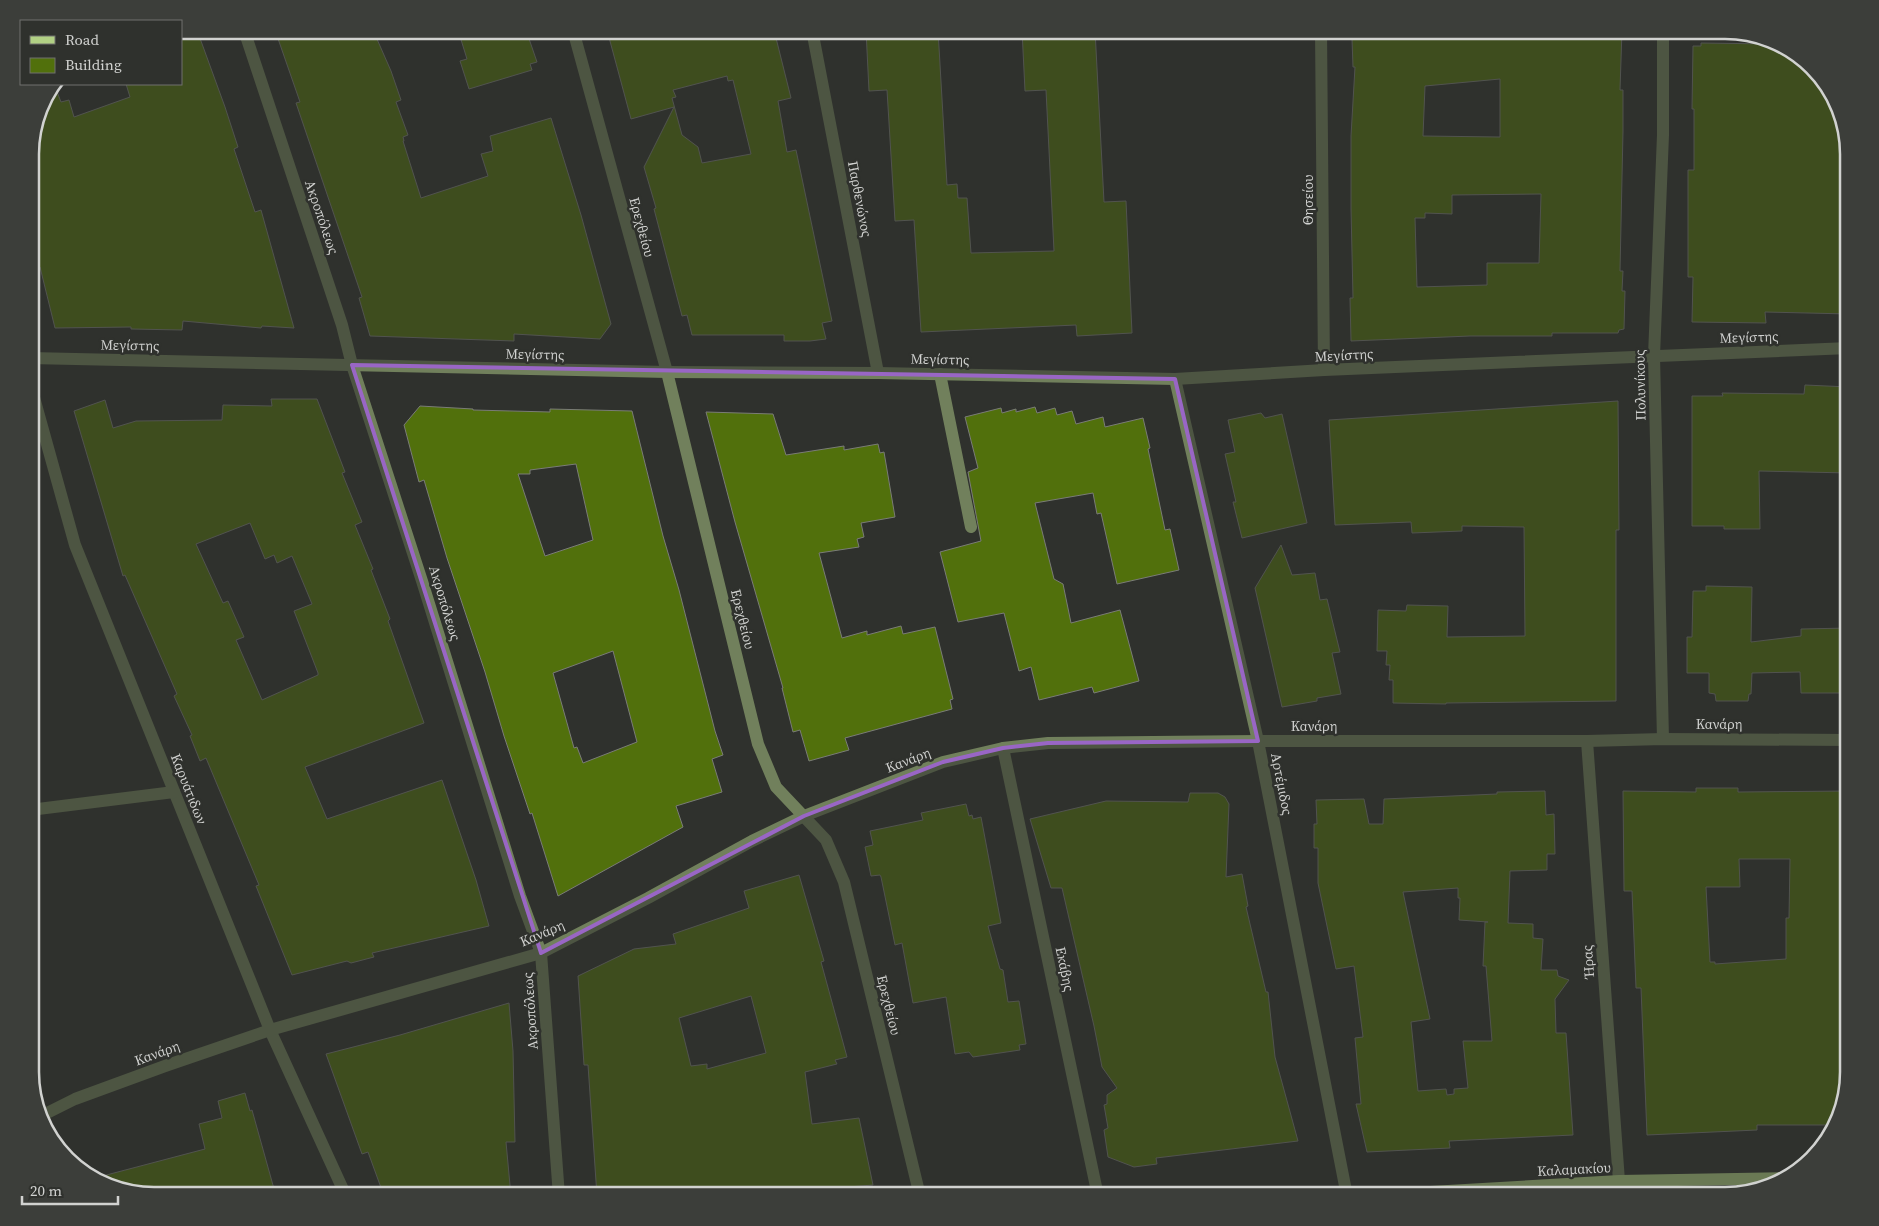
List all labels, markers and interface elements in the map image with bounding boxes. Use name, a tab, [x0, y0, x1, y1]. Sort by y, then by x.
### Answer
legend	[20, 20, 182, 85]
text: Road	[65, 29, 99, 50]
text: Building	[65, 54, 122, 75]
street label: Παρθενώνος	[843, 159, 877, 239]
street label: Θησείου	[1298, 175, 1318, 225]
street label: Ακροπόλεως	[300, 177, 344, 257]
street label: Ερεχθείου	[624, 195, 660, 259]
street label: Μεγίστης	[1719, 326, 1779, 348]
street label: Μεγίστης	[100, 334, 160, 356]
street label: Μεγίστης	[505, 343, 565, 365]
street label: Μεγίστης	[1314, 343, 1374, 367]
street label: Μεγίστης	[910, 348, 970, 370]
street label: Πολυνίκους	[1629, 349, 1651, 421]
street label: Ακροπόλεως	[424, 563, 466, 643]
street label: Ερεχθείου	[726, 587, 760, 651]
street label: Κανάρη	[1696, 714, 1742, 734]
street label: Κανάρη	[1291, 716, 1337, 736]
street label: Κανάρη	[883, 742, 933, 778]
street label: Καρυάτιδων	[166, 751, 212, 827]
street label: Αρτέμιδος	[1266, 751, 1298, 817]
street label: Κανάρη	[517, 915, 567, 951]
street label: Ήρας	[1577, 944, 1599, 981]
street label: Εκάβης	[1051, 945, 1079, 993]
street label: Ακροπόλεως	[517, 972, 543, 1050]
street label: Ερεχθείου	[872, 973, 906, 1037]
street label: Κανάρη	[132, 1036, 182, 1070]
street label: Καλαμακίου	[1537, 1157, 1611, 1181]
scale bar	[22, 1174, 119, 1206]
text: 20 m	[30, 1180, 62, 1201]

